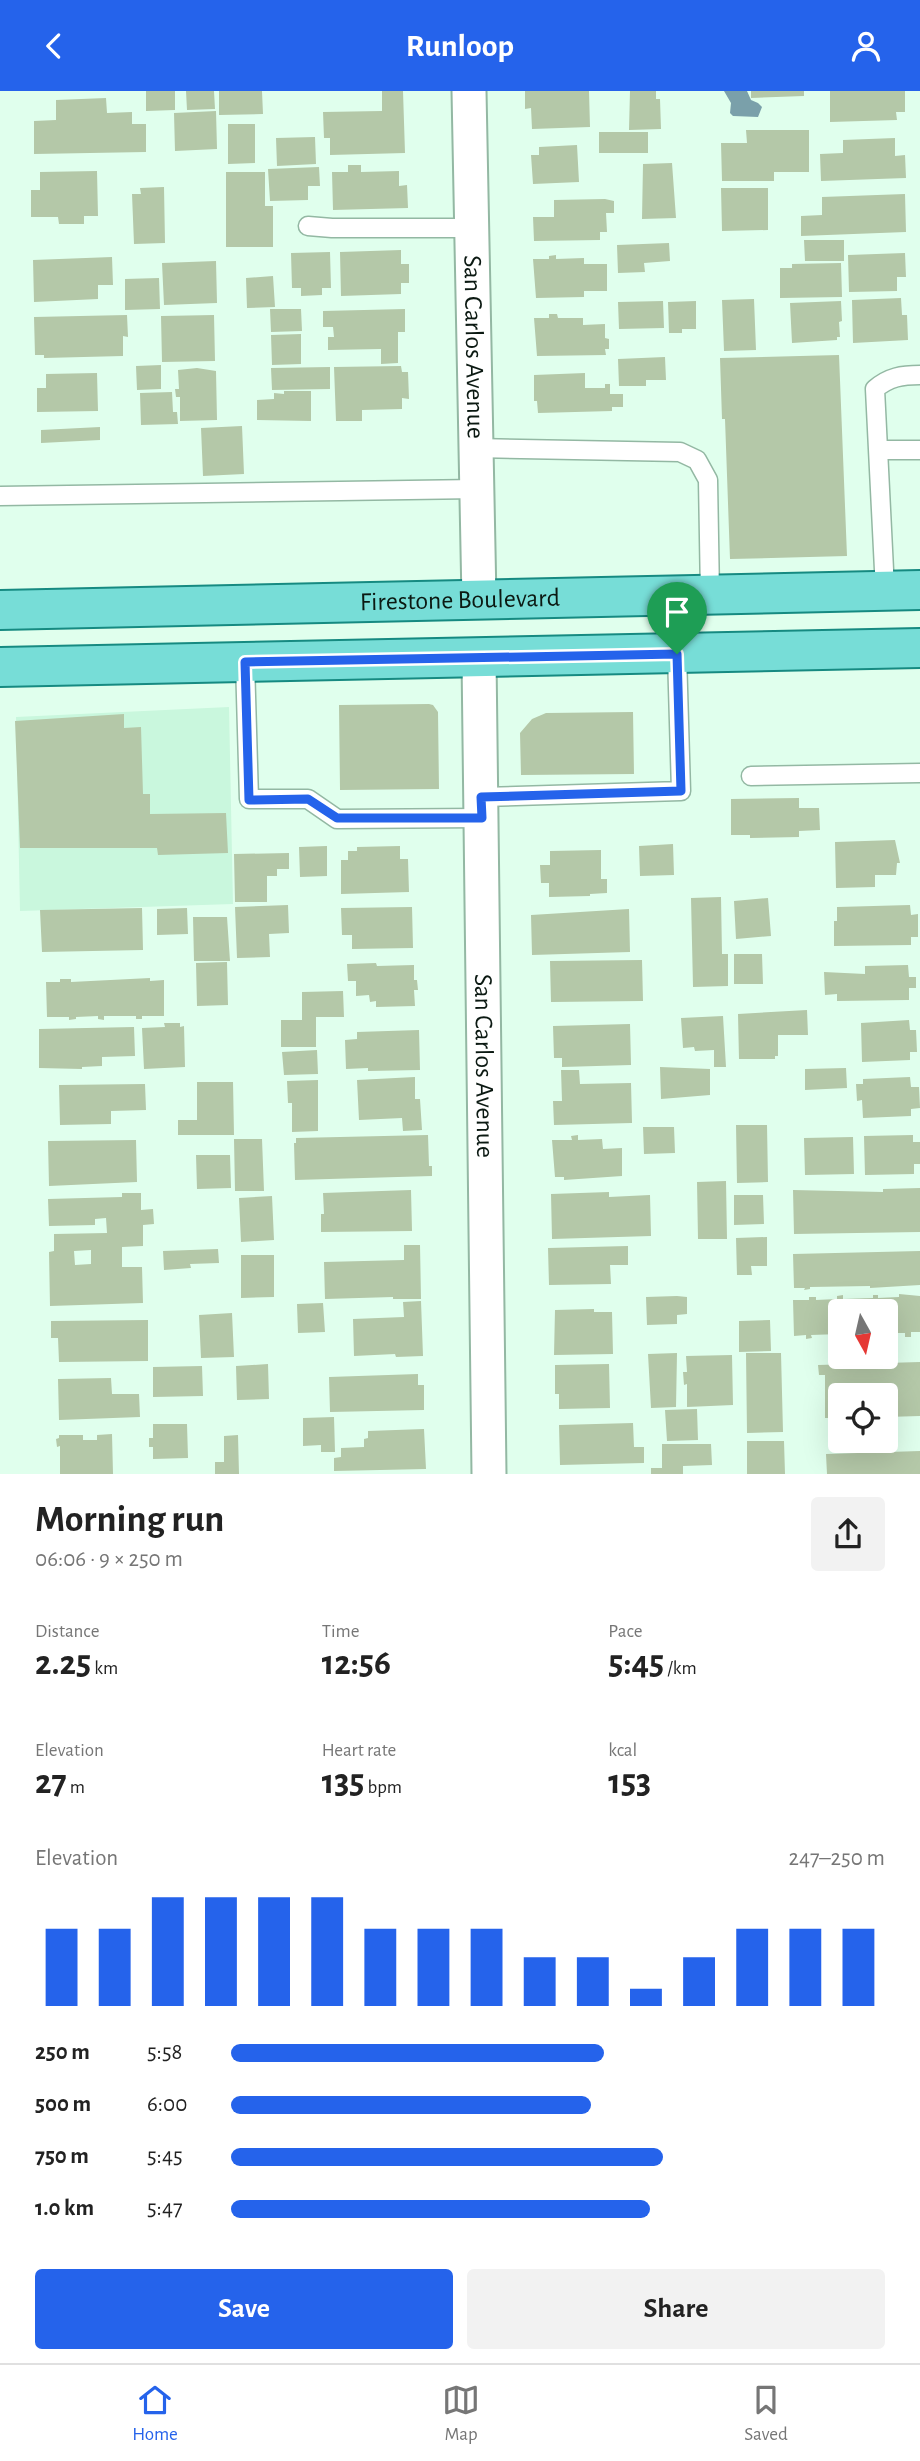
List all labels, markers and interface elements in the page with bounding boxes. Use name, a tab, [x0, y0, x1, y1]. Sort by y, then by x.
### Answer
icon: back	[35, 27, 73, 65]
icon: person	[847, 27, 885, 65]
text: Runloop	[406, 30, 514, 62]
street label: San Carlos Avenue	[459, 255, 489, 439]
pin	[647, 582, 707, 654]
street label: Firestone Boulevard	[360, 585, 560, 615]
icon: arrive	[658, 593, 696, 631]
street label: San Carlos Avenue	[470, 974, 498, 1158]
north arrow	[828, 1299, 898, 1369]
map controls	[828, 1299, 898, 1453]
button: locate	[828, 1383, 898, 1453]
button: share	[811, 1497, 885, 1571]
text: Morning run	[35, 1501, 224, 1539]
text: 06:06 · 9 × 250 m	[35, 1548, 183, 1571]
text: Distance	[35, 1622, 99, 1641]
text: Time	[322, 1622, 360, 1641]
text: Pace	[608, 1622, 643, 1641]
text: 2.25	[35, 1646, 91, 1681]
text: 12:56	[322, 1646, 391, 1681]
text: 5:45	[608, 1646, 664, 1681]
text: km	[91, 1659, 118, 1678]
text: /km	[664, 1659, 697, 1678]
text: Elevation	[35, 1741, 104, 1760]
text: Heart rate	[322, 1741, 396, 1760]
text: kcal	[608, 1741, 637, 1760]
text: 27	[35, 1765, 67, 1800]
text: 135	[322, 1765, 364, 1800]
text: 153	[608, 1765, 651, 1800]
text: m	[67, 1778, 85, 1797]
text: bpm	[364, 1778, 402, 1797]
text: Elevation	[35, 1847, 118, 1870]
text: 247–250 m	[789, 1847, 885, 1870]
text: 250 m	[35, 2041, 90, 2064]
text: 5:58	[147, 2041, 182, 2064]
text: 500 m	[35, 2093, 91, 2116]
text: 6:00	[147, 2093, 187, 2116]
text: 750 m	[35, 2145, 89, 2168]
text: 5:45	[147, 2145, 183, 2168]
text: 1.0 km	[35, 2197, 94, 2220]
text: 5:47	[147, 2197, 183, 2220]
button: Save	[35, 2269, 453, 2349]
button: Share	[467, 2269, 885, 2349]
tab: Home	[132, 2381, 178, 2446]
tab: Map	[442, 2381, 480, 2446]
tab: Saved	[744, 2381, 788, 2446]

